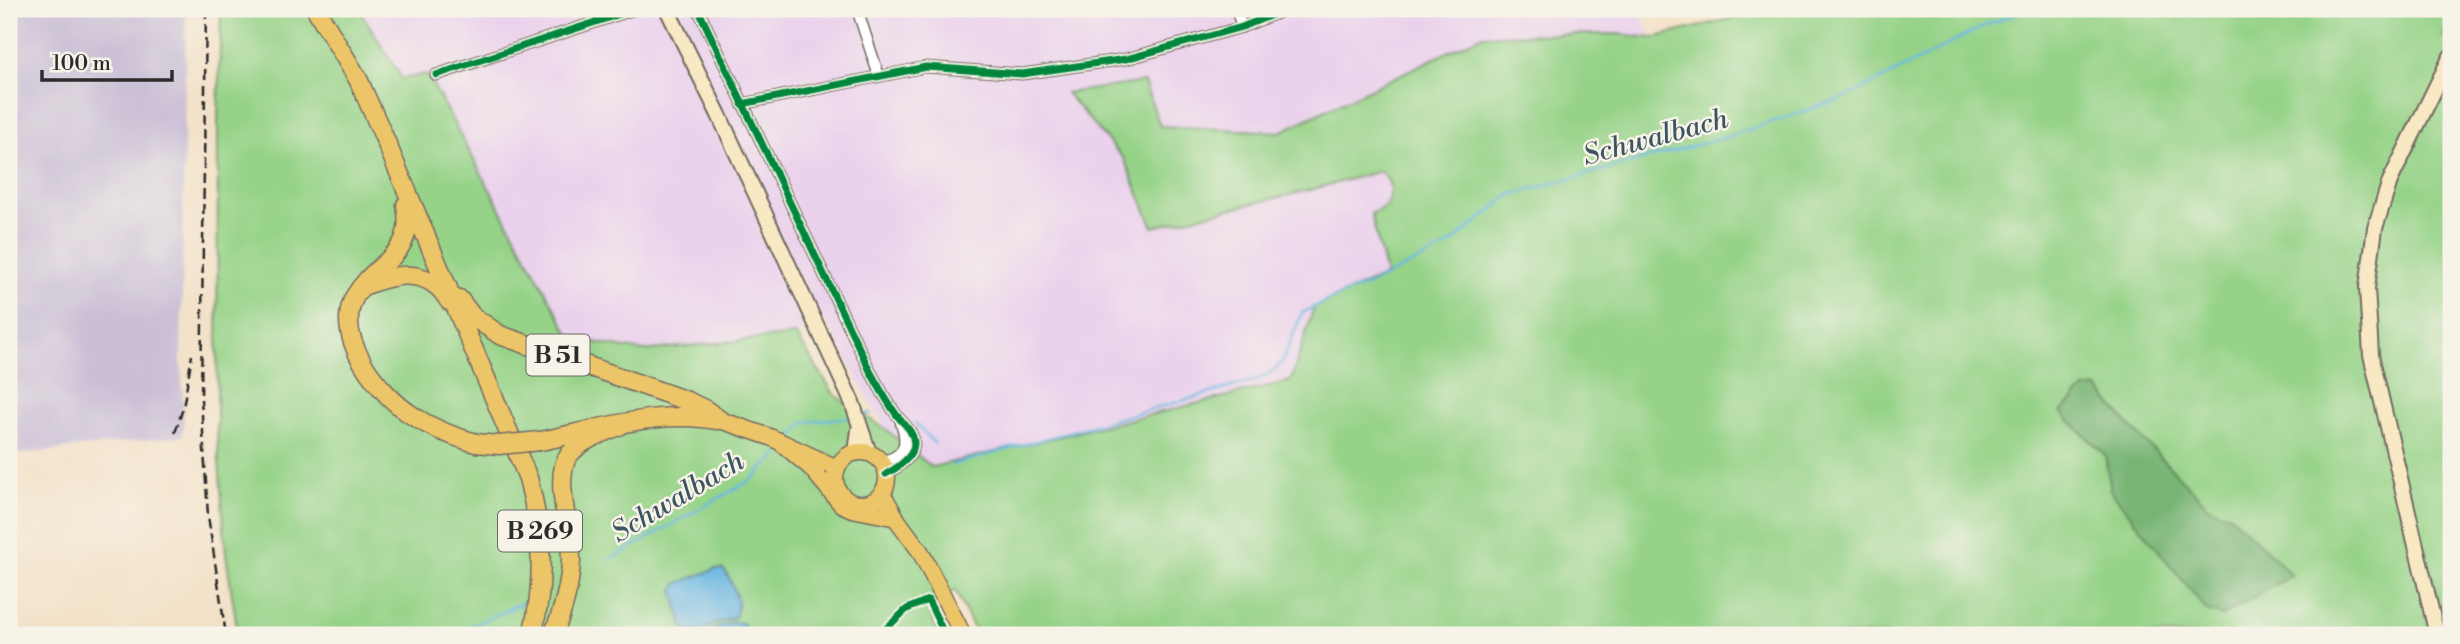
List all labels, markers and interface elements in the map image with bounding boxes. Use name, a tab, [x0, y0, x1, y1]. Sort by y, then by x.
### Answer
scale bar	[42, 38, 172, 82]
text: 100 m	[52, 51, 111, 77]
water label: Schwalbach	[1579, 101, 1732, 174]
road number: B 51	[526, 334, 590, 376]
water label: Schwalbach	[605, 444, 751, 551]
road number: B 269	[498, 510, 582, 552]

